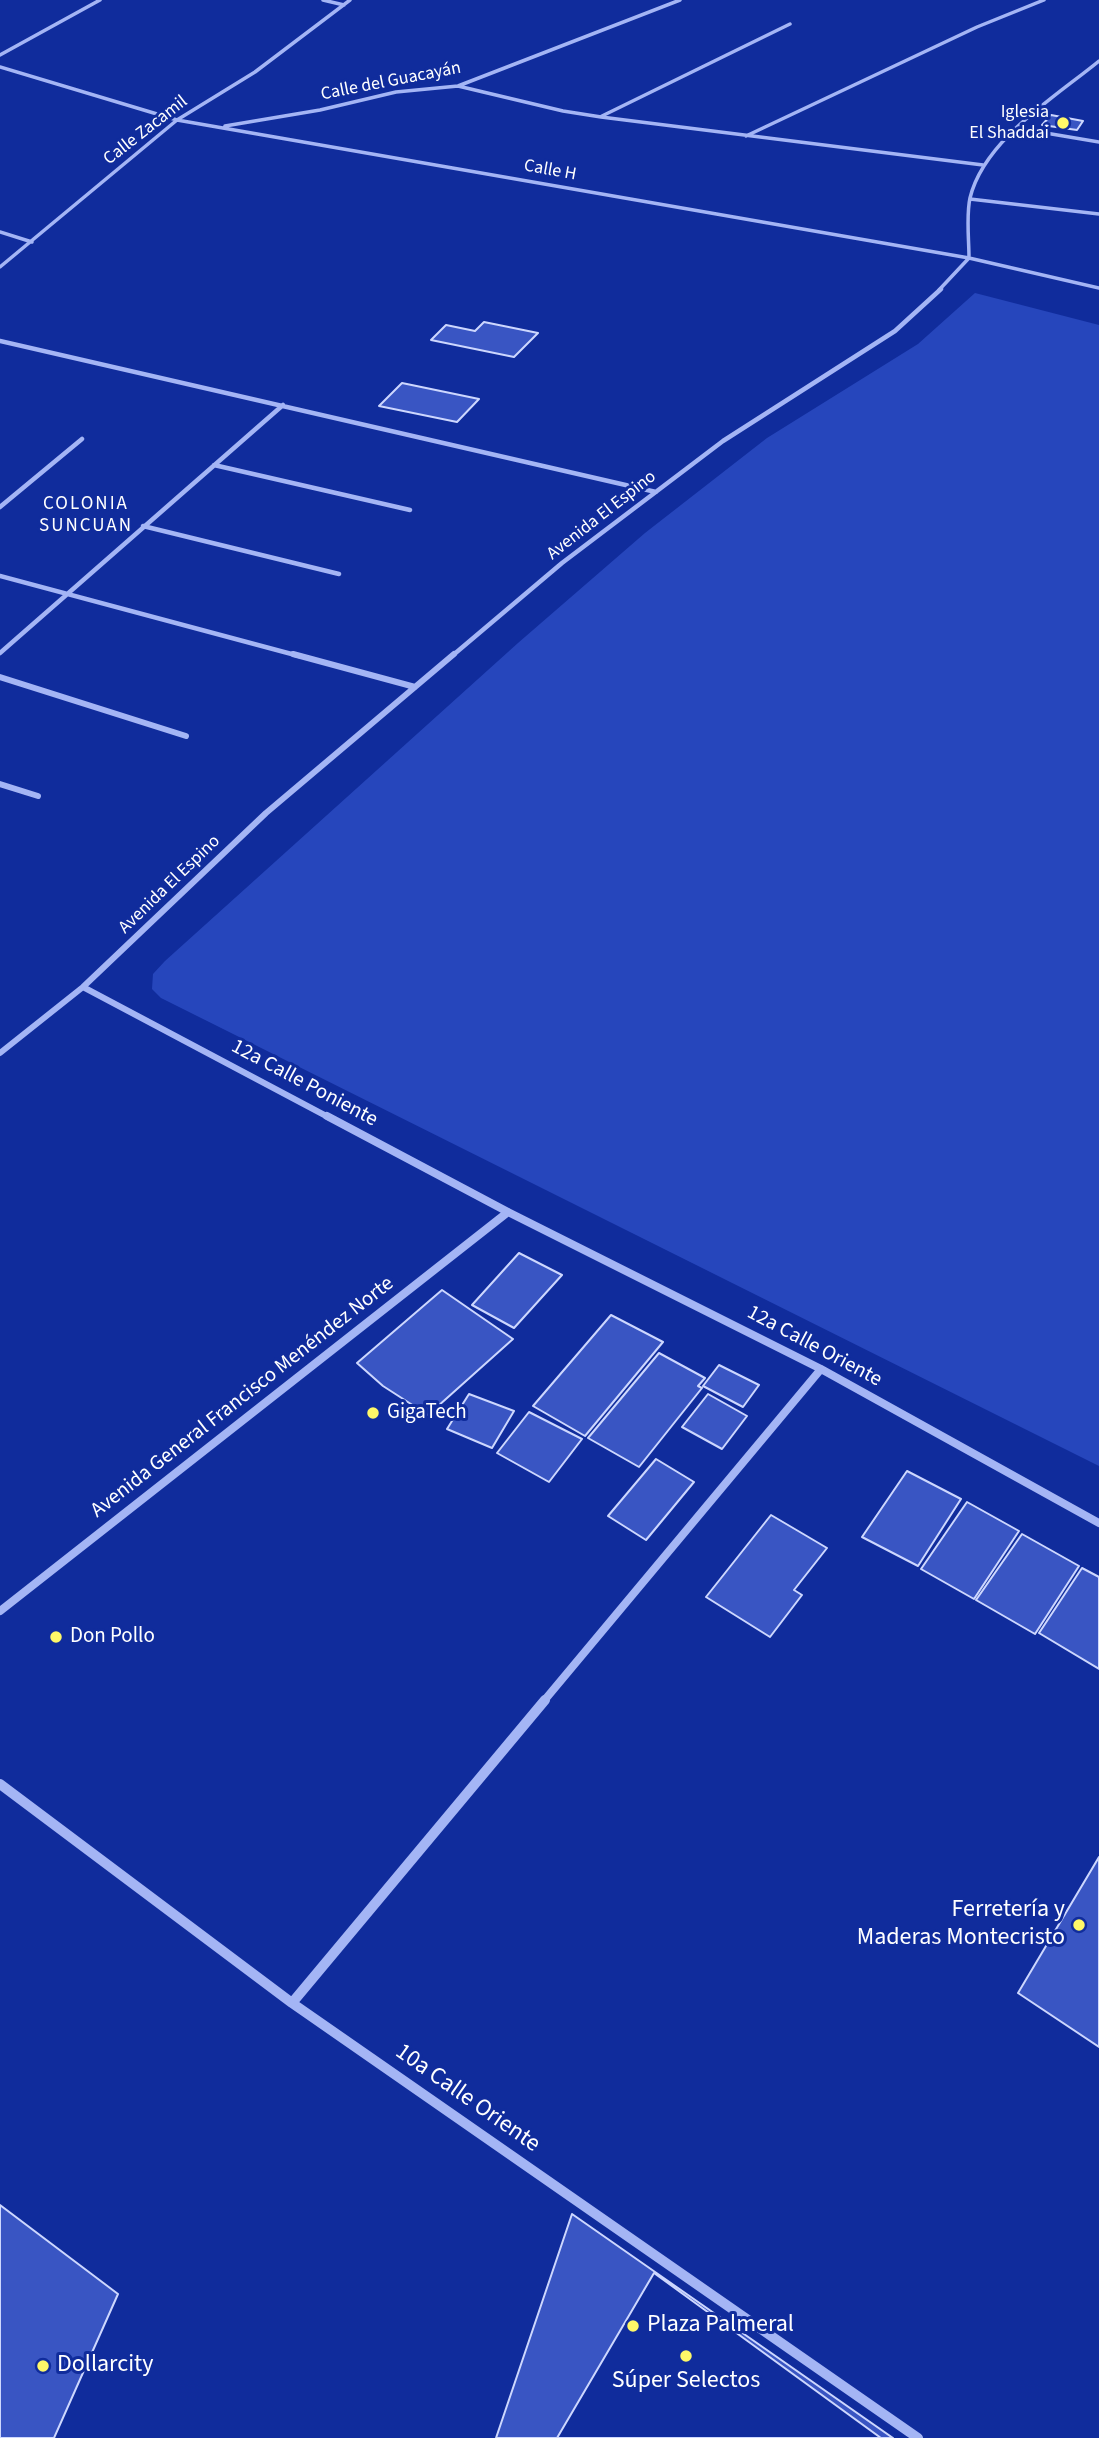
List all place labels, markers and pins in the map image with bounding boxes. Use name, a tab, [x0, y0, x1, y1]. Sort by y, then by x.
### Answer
place label: Iglesia El Shaddai	[969, 102, 1049, 144]
marker: Iglesia El Shaddai	[1055, 115, 1071, 131]
place label: GigaTech	[387, 1400, 467, 1426]
marker: GigaTech	[365, 1405, 381, 1421]
place label: Don Pollo	[70, 1624, 155, 1650]
marker: Don Pollo	[48, 1629, 64, 1645]
place label: Ferretería y Maderas Montecristo	[857, 1897, 1065, 1953]
marker: Ferretería y Maderas Montecristo	[1071, 1917, 1087, 1933]
place label: Plaza Palmeral	[647, 2312, 794, 2340]
marker: Plaza Palmeral	[625, 2318, 641, 2334]
marker: Súper Selectos	[678, 2348, 694, 2364]
place label: Dollarcity	[57, 2352, 153, 2380]
marker: Dollarcity	[35, 2358, 51, 2374]
place label: Súper Selectos	[612, 2368, 760, 2396]

